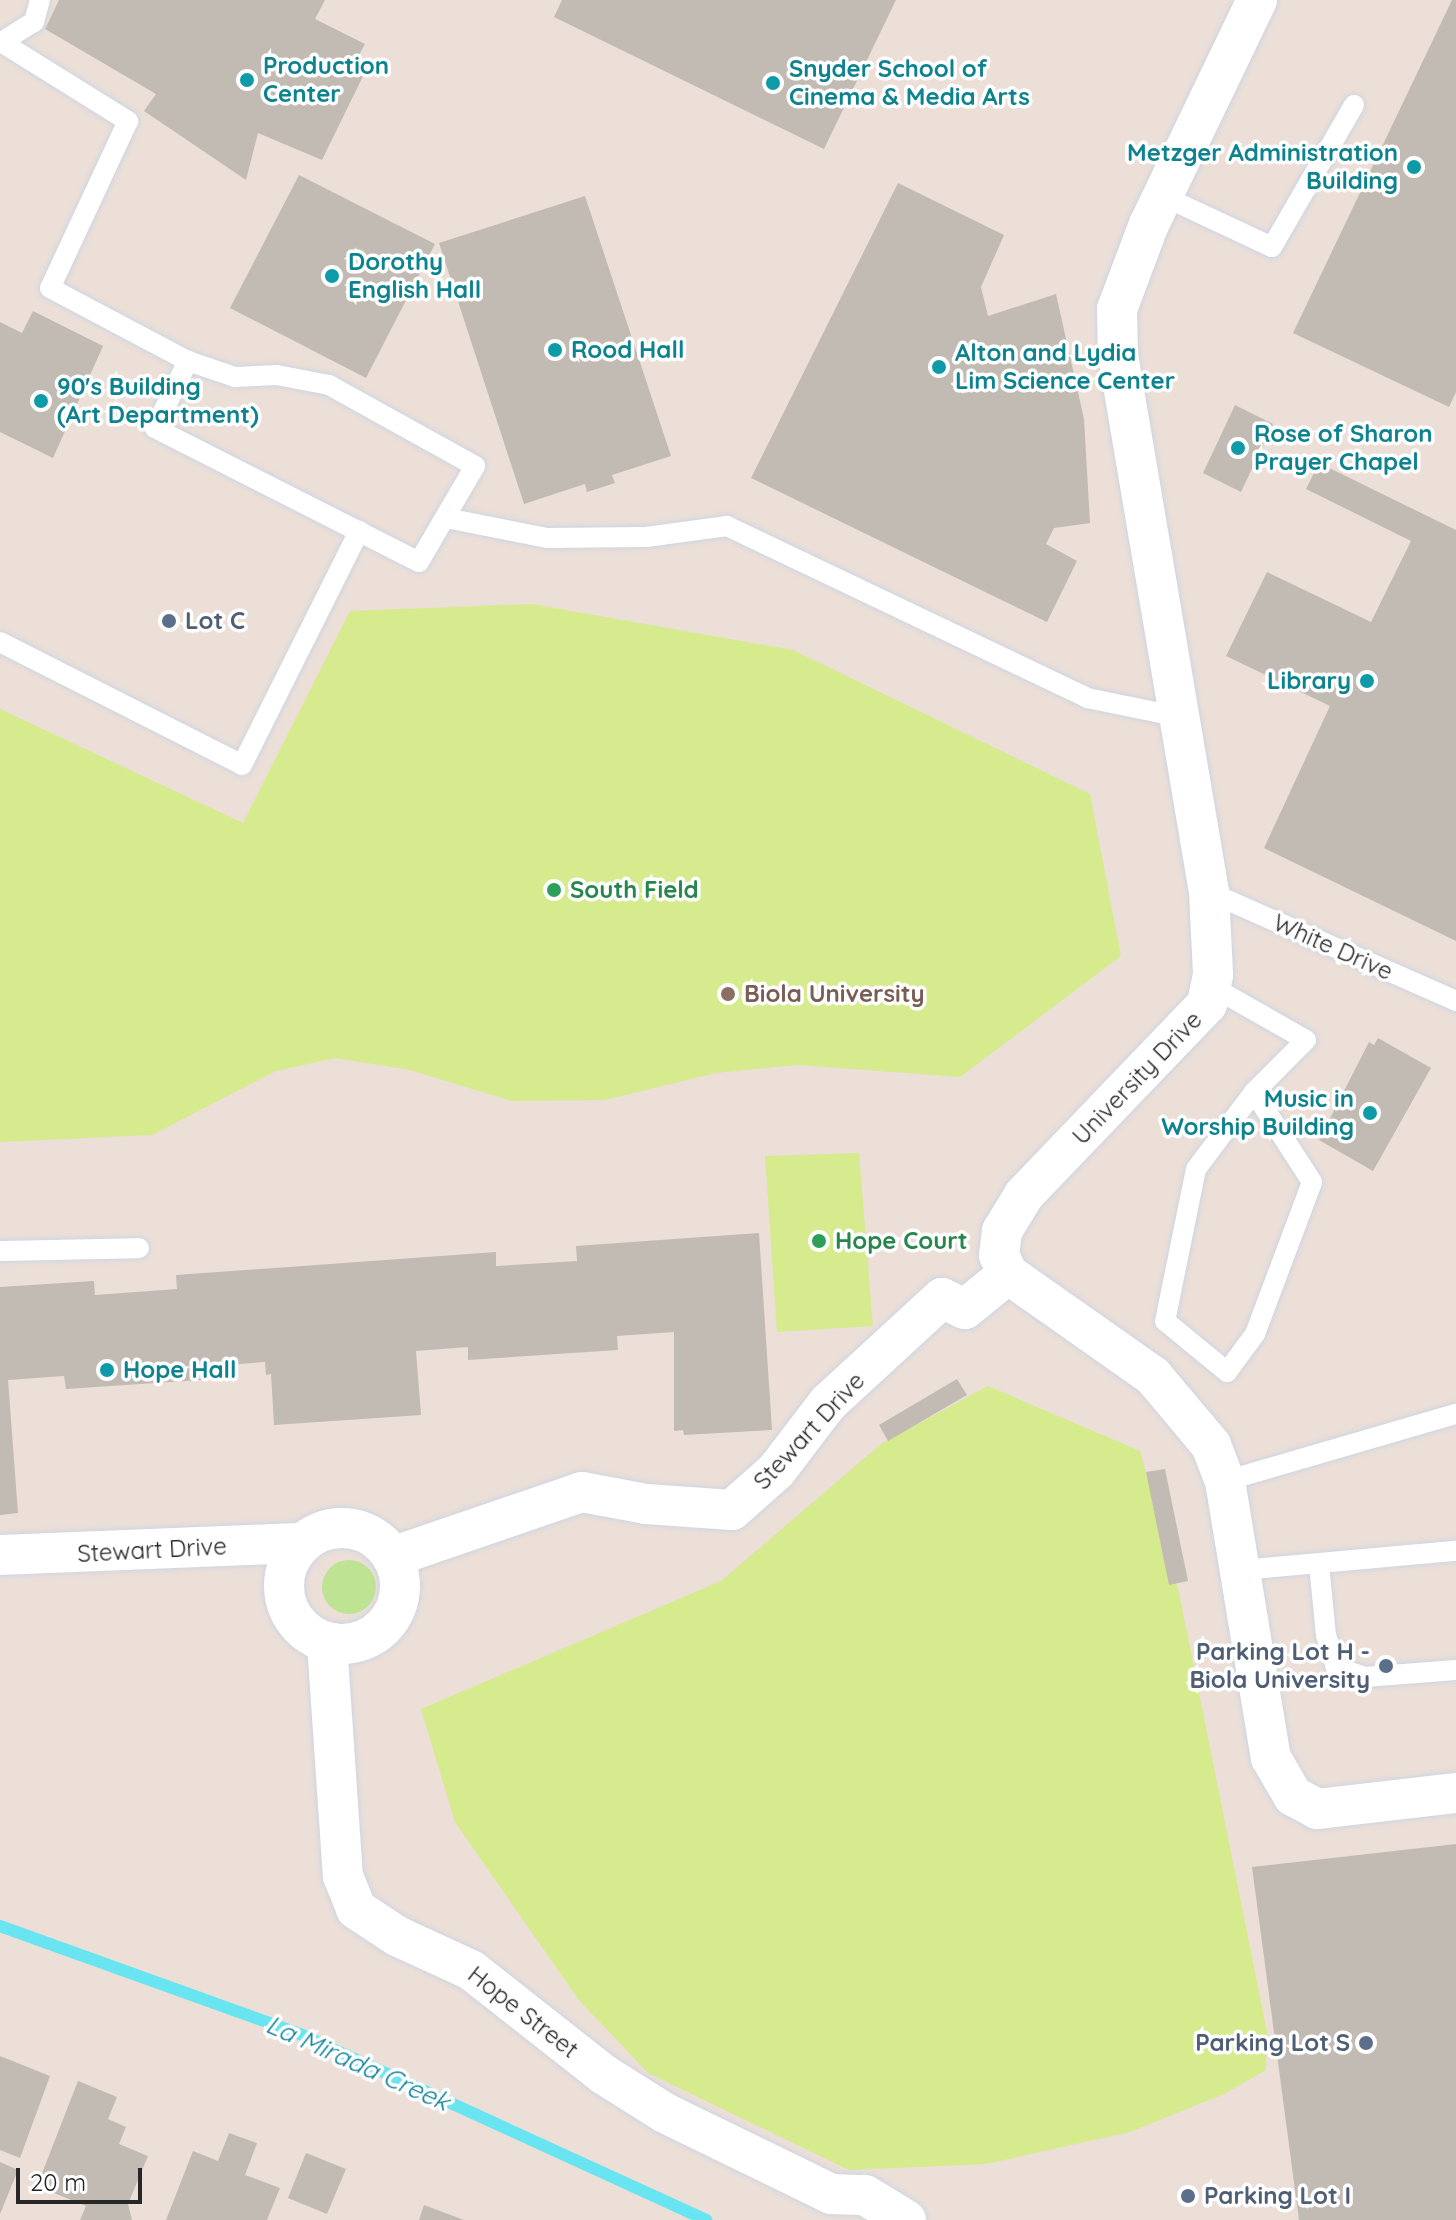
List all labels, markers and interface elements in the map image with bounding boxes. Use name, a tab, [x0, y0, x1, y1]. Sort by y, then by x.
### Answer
place label: Production Center	[263, 52, 389, 108]
place label: Snyder School of Cinema & Media Arts	[789, 55, 1030, 111]
marker: Production Center	[238, 71, 256, 89]
marker: Snyder School of Cinema & Media Arts	[764, 74, 782, 92]
place label: Metzger Administration Building	[1127, 139, 1398, 195]
marker: Metzger Administration Building	[1405, 158, 1423, 176]
place label: Dorothy English Hall	[348, 248, 481, 304]
marker: Dorothy English Hall	[323, 267, 341, 285]
place label: Rood Hall	[571, 336, 684, 364]
place label: Alton and Lydia Lim Science Center	[955, 339, 1175, 395]
marker: Rood Hall	[546, 341, 564, 359]
marker: Alton and Lydia Lim Science Center	[930, 358, 948, 376]
place label: 90's Building (Art Department)	[57, 373, 259, 429]
marker: 90's Building (Art Department)	[32, 392, 50, 410]
place label: Rose of Sharon Prayer Chapel	[1254, 420, 1433, 476]
marker: Rose of Sharon Prayer Chapel	[1229, 439, 1247, 457]
place label: Lot C	[185, 607, 245, 635]
marker: Lot C	[160, 612, 178, 630]
place label: Library	[1267, 667, 1351, 695]
marker: Library	[1358, 672, 1376, 690]
place label: South Field	[570, 876, 699, 904]
marker: South Field	[545, 881, 563, 899]
street label: White Drive	[1269, 908, 1397, 986]
place label: Biola University	[744, 980, 925, 1008]
marker: Biola University	[719, 985, 737, 1003]
street label: University Drive	[1066, 1005, 1208, 1151]
place label: Music in Worship Building	[1161, 1085, 1354, 1141]
marker: Music in Worship Building	[1361, 1104, 1379, 1122]
place label: Hope Court	[835, 1227, 968, 1255]
marker: Hope Court	[810, 1232, 828, 1250]
place label: Hope Hall	[123, 1356, 236, 1384]
marker: Hope Hall	[98, 1361, 116, 1379]
street label: Stewart Drive	[748, 1367, 870, 1495]
street label: Stewart Drive	[77, 1532, 227, 1568]
place label: Parking Lot H - Biola University	[1189, 1638, 1370, 1694]
marker: Parking Lot H - Biola University	[1377, 1657, 1395, 1675]
street label: Hope Street	[462, 1960, 584, 2064]
water label: La Mirada Creek	[261, 2009, 455, 2117]
place label: Parking Lot S	[1195, 2029, 1350, 2057]
marker: Parking Lot S	[1357, 2034, 1375, 2052]
scale bar	[20, 2152, 146, 2202]
text: 20 m	[30, 2167, 86, 2197]
place label: Parking Lot I	[1204, 2182, 1351, 2210]
marker: Parking Lot I	[1179, 2187, 1197, 2205]

